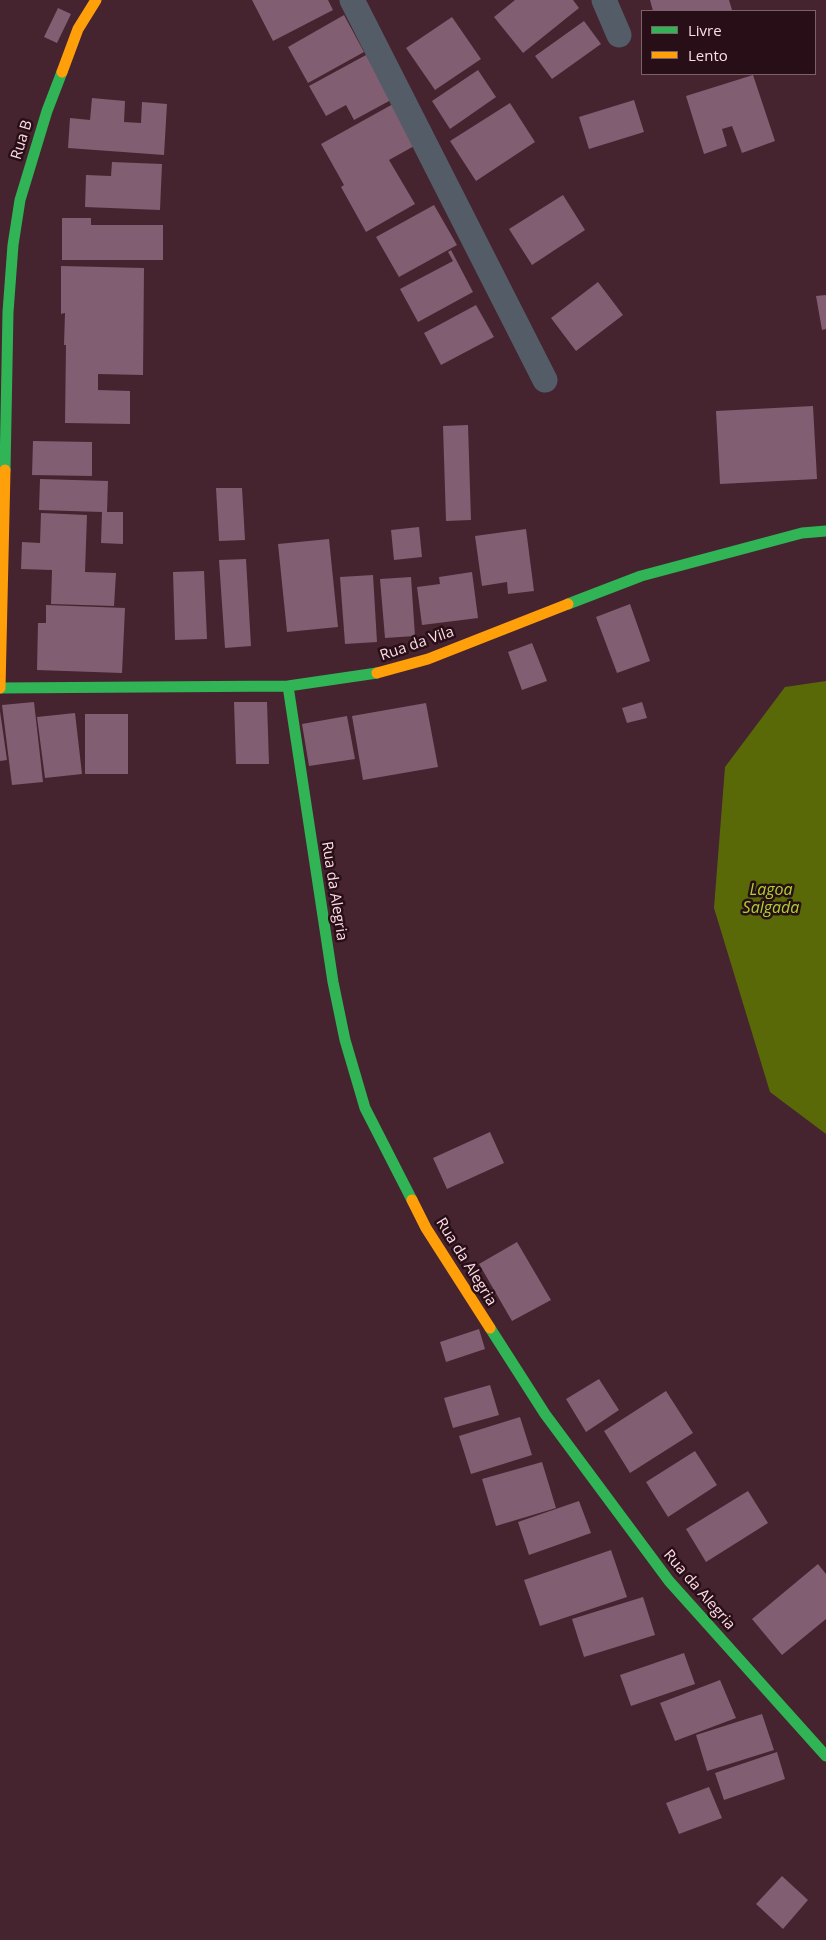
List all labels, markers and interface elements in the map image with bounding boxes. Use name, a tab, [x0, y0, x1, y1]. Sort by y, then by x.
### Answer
legend	[641, 10, 816, 75]
text: Livre	[688, 20, 722, 40]
text: Lento	[688, 45, 728, 65]
street label: Rua B	[7, 118, 37, 162]
street label: Rua da Vila	[378, 623, 456, 665]
street label: Rua da Alegria	[317, 840, 351, 942]
water label: Lagoa Salgada	[743, 880, 799, 918]
street label: Rua da Alegria	[432, 1215, 500, 1309]
street label: Rua da Alegria	[659, 1546, 739, 1634]

